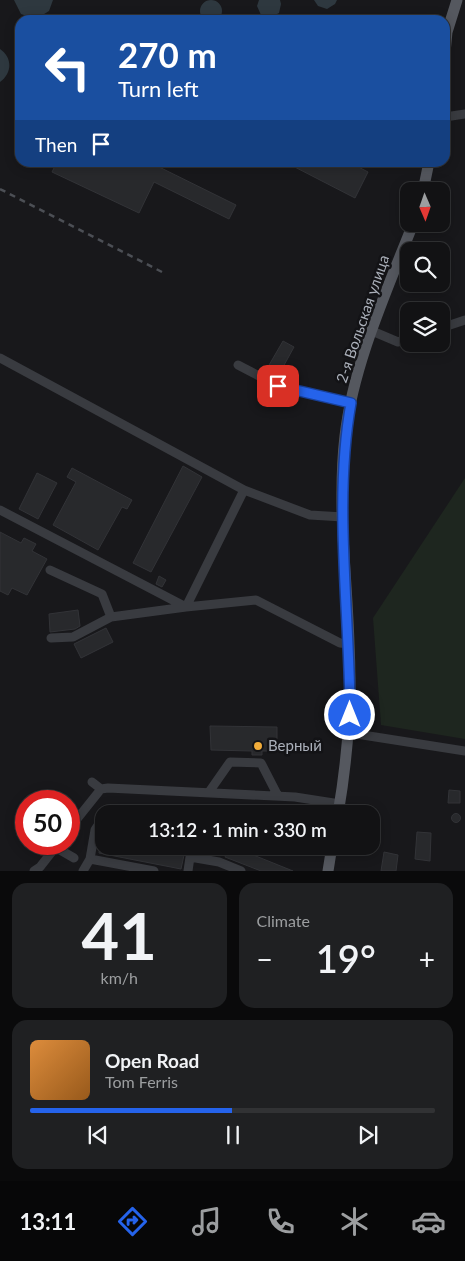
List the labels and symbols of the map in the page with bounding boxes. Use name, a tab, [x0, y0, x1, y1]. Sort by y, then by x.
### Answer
north arrow	[400, 182, 450, 232]
street label: 2-я Вольская улица	[332, 252, 392, 385]
pin	[257, 365, 299, 407]
position arrow	[323, 688, 375, 740]
place label: Верный	[268, 736, 322, 754]
marker: Верный	[252, 740, 264, 752]
speed limit sign: 50	[15, 790, 80, 855]

